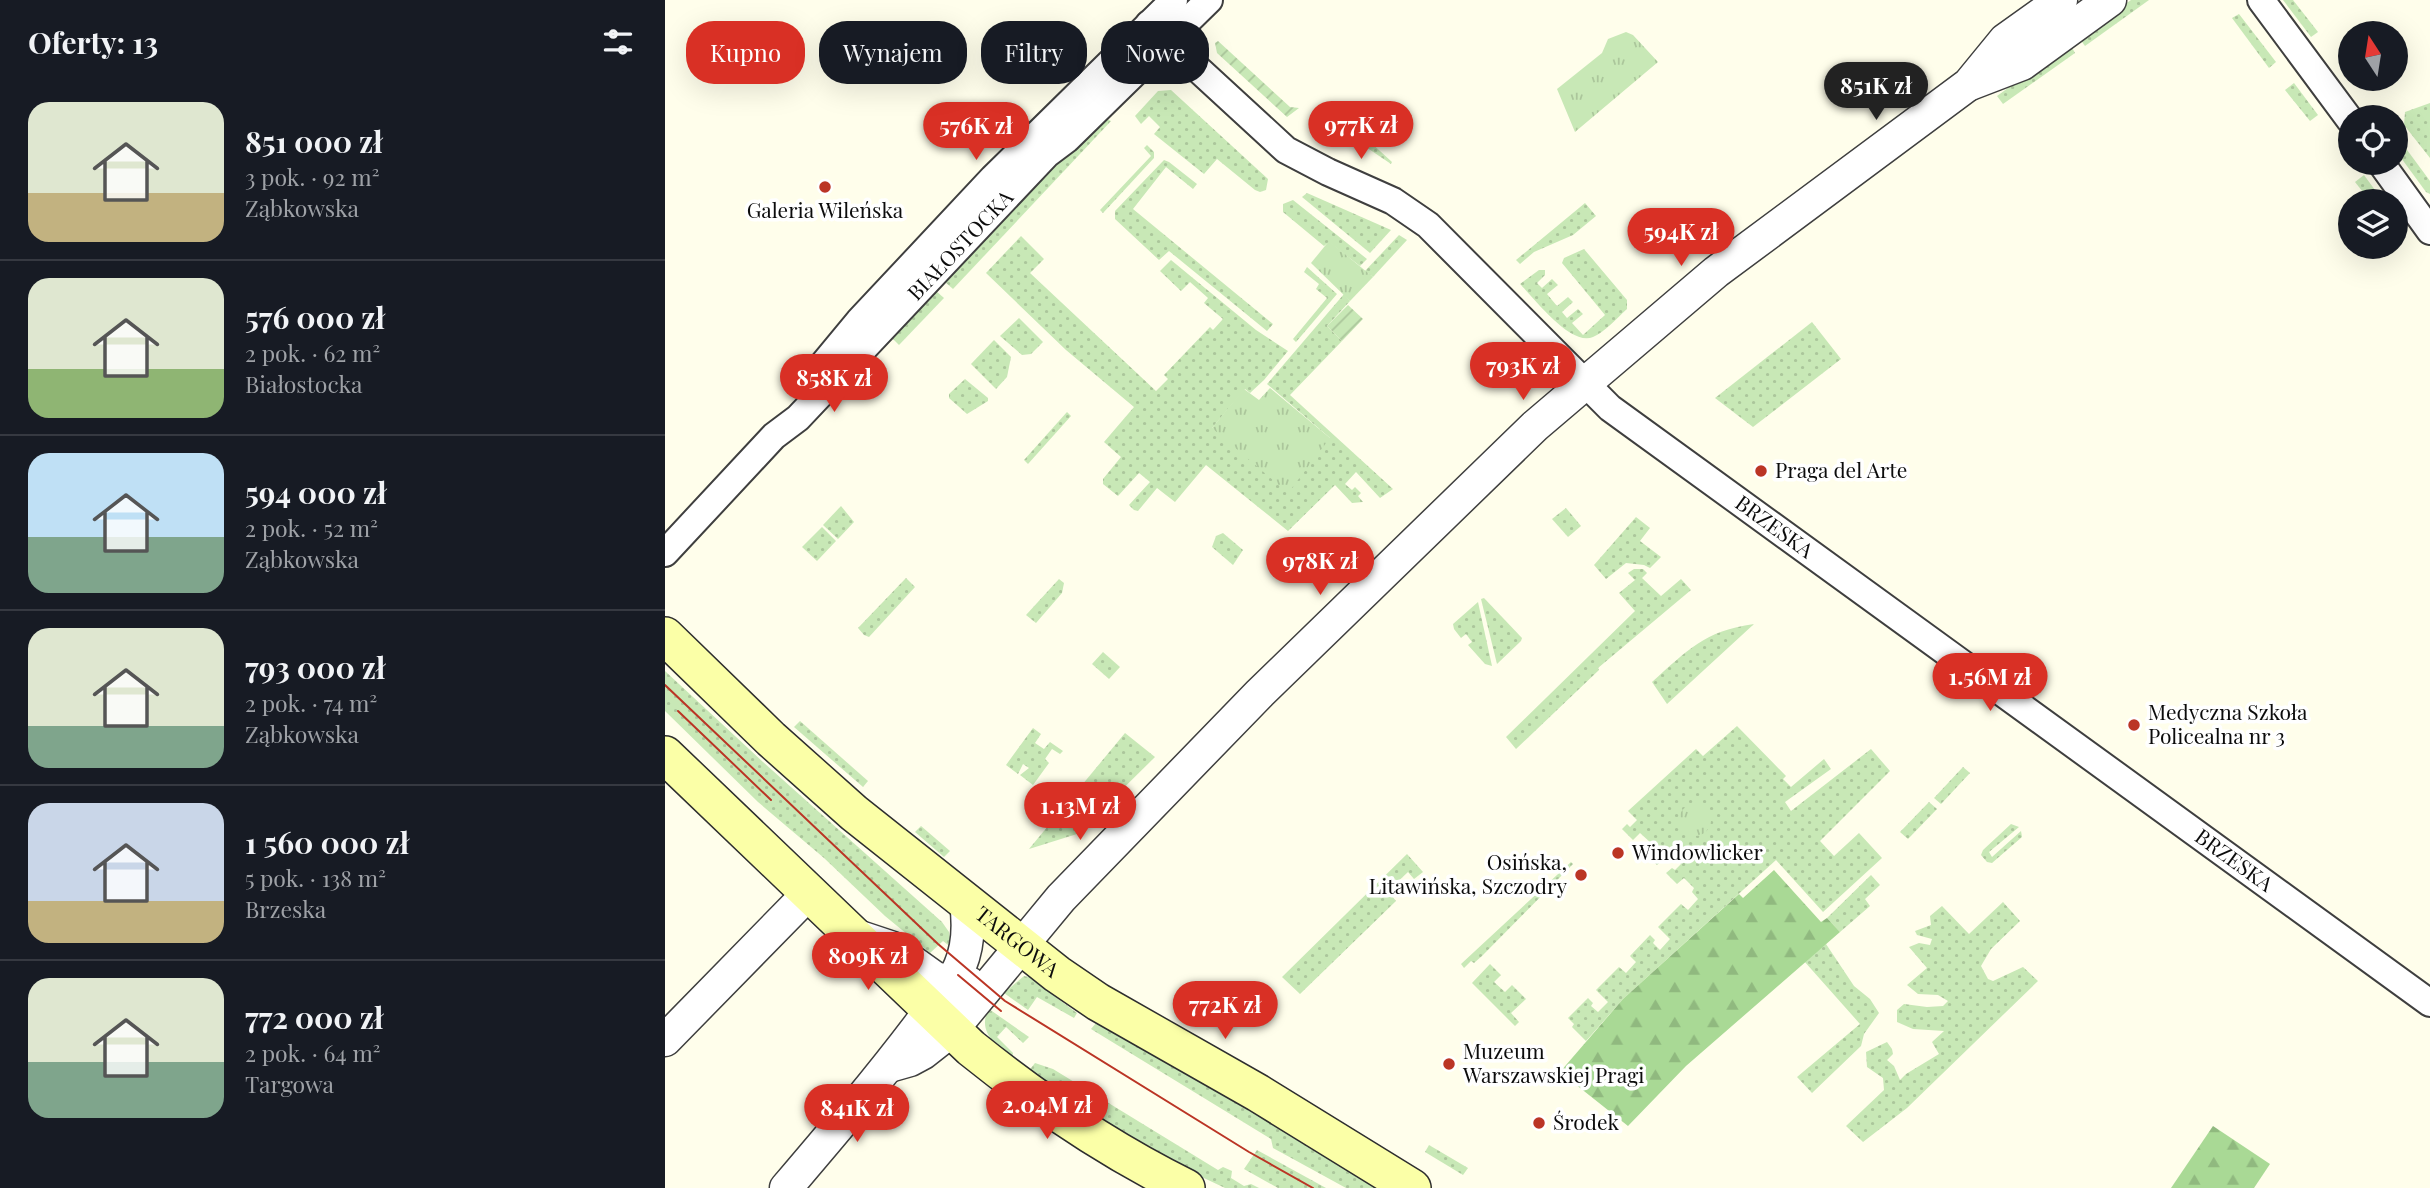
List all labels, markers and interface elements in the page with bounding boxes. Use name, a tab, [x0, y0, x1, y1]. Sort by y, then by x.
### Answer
chip: Kupno	[686, 21, 805, 84]
chip: Wynajem	[819, 21, 967, 84]
chip: Filtry	[981, 21, 1087, 84]
chip: Nowe	[1101, 21, 1209, 84]
north arrow	[2338, 21, 2408, 91]
map controls	[2338, 21, 2408, 259]
text: Oferty: 13	[28, 22, 158, 62]
icon: filters	[599, 23, 637, 61]
pin: 851K zł	[1811, 62, 1941, 122]
text: 851K zł	[1840, 69, 1912, 100]
pin: 576K zł	[911, 102, 1041, 162]
pin: 977K zł	[1296, 102, 1426, 161]
button: locate	[2338, 105, 2408, 175]
text: 977K zł	[1324, 108, 1398, 139]
text: 576K zł	[939, 109, 1013, 140]
text: 851 000 zł	[245, 121, 383, 161]
icon: home	[84, 130, 168, 214]
text: 3 pok. · 92 m²	[245, 161, 379, 192]
marker: Galeria Wileńska	[817, 179, 833, 195]
street label: BIAŁOSTOCKA	[900, 182, 1019, 305]
button: layers	[2338, 189, 2408, 259]
text: Ząbkowska	[245, 192, 359, 223]
place label: Galeria Wileńska	[747, 195, 904, 223]
pin: 594K zł	[1616, 208, 1746, 268]
text: 594K zł	[1643, 215, 1719, 246]
text: 576 000 zł	[245, 297, 385, 337]
icon: home	[84, 306, 168, 390]
text: 2 pok. · 62 m²	[245, 337, 380, 368]
pin: 793K zł	[1458, 342, 1588, 402]
text: 793K zł	[1486, 349, 1560, 380]
pin: 858K zł	[769, 354, 899, 414]
text: 858K zł	[796, 361, 872, 392]
text: Białostocka	[245, 368, 362, 399]
place label: Praga del Arte	[1775, 455, 1907, 483]
marker: Praga del Arte	[1753, 463, 1769, 479]
text: 594 000 zł	[245, 472, 386, 512]
icon: home	[84, 481, 168, 565]
street label: BRZESKA	[1731, 488, 1821, 564]
text: 2 pok. · 52 m²	[245, 512, 378, 543]
pin: 978K zł	[1255, 538, 1385, 597]
text: Ząbkowska	[245, 543, 359, 574]
text: 978K zł	[1282, 544, 1358, 575]
text: 793 000 zł	[245, 647, 385, 687]
pin: 1.56M zł	[1918, 654, 2062, 713]
icon: home	[84, 656, 168, 740]
text: 1.56M zł	[1949, 660, 2031, 691]
text: 2 pok. · 74 m²	[245, 687, 377, 718]
place label: Medyczna Szkoła Policealna nr 3	[2148, 697, 2308, 749]
marker: Medyczna Szkoła Policealna nr 3	[2126, 717, 2142, 733]
text: Ząbkowska	[245, 718, 359, 749]
pin: 1.13M zł	[1008, 782, 1152, 842]
text: 1.13M zł	[1040, 789, 1120, 820]
street label: BRZESKA	[2190, 821, 2280, 897]
text: 1 560 000 zł	[245, 822, 409, 862]
icon: home	[84, 831, 168, 915]
place label: Wind0wlicker	[1631, 837, 1764, 865]
marker: Wind0wlicker	[1610, 845, 1626, 861]
place label: Osińska, Litawińska, Szczodry	[1369, 847, 1567, 899]
text: 5 pok. · 138 m²	[245, 862, 386, 893]
marker: Osińska, Litawińska, Szczodry	[1573, 867, 1589, 883]
text: Brzeska	[245, 893, 326, 924]
street label: TARGOWA	[970, 899, 1067, 983]
pin: 809K zł	[803, 932, 933, 992]
text: 809K zł	[828, 939, 908, 970]
pin: 772K zł	[1160, 982, 1290, 1041]
text: 772K zł	[1189, 988, 1261, 1019]
text: 772 000 zł	[245, 997, 383, 1037]
icon: home	[84, 1006, 168, 1090]
place label: Muzeum Warszawskiej Pragi	[1462, 1036, 1644, 1088]
text: 2 pok. · 64 m²	[245, 1037, 381, 1068]
marker: Muzeum Warszawskiej Pragi	[1441, 1056, 1457, 1072]
text: Targowa	[245, 1068, 334, 1099]
pin: 2.04M zł	[975, 1082, 1119, 1141]
pin: 841K zł	[792, 1084, 922, 1144]
text: 2.04M zł	[1002, 1088, 1092, 1119]
text: 841K zł	[820, 1091, 894, 1122]
place label: Środek	[1553, 1107, 1620, 1135]
marker: Środek	[1531, 1115, 1547, 1131]

